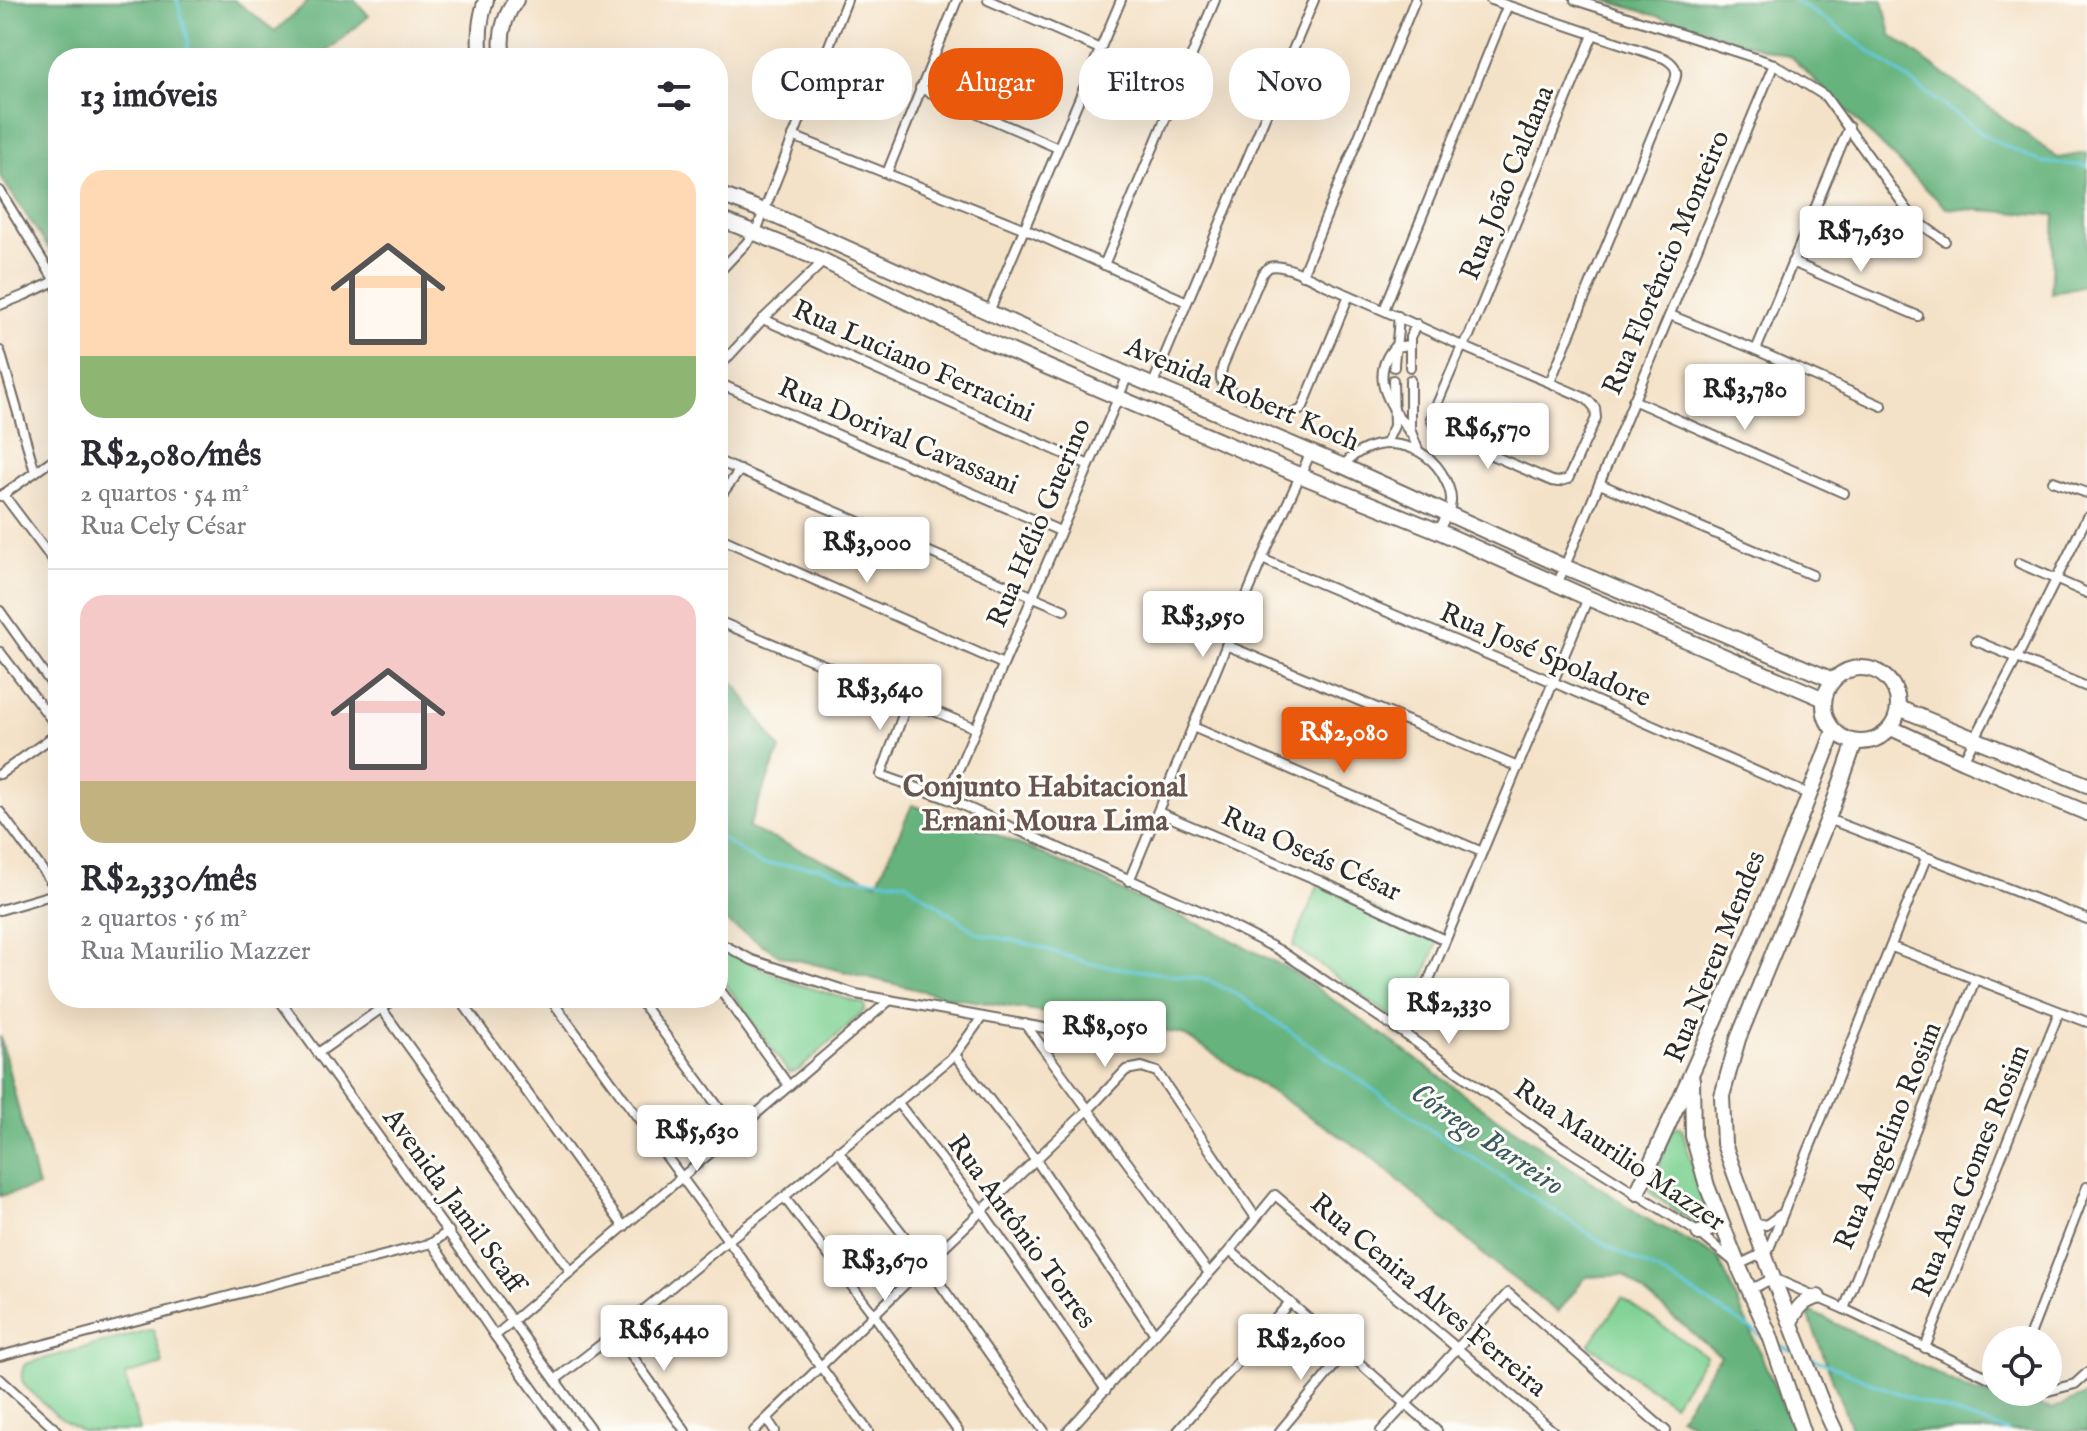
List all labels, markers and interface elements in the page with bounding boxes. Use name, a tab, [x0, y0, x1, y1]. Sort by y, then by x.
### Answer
chip: Comprar	[752, 48, 912, 120]
chip: Alugar	[928, 48, 1063, 120]
chip: Filtros	[1079, 48, 1213, 120]
chip: Novo	[1229, 48, 1350, 120]
icon: filters	[652, 74, 696, 118]
text: 13 imóveis	[80, 75, 218, 118]
street label: Rua João Caldana	[1453, 80, 1563, 285]
street label: Rua Florêncio Monteiro	[1595, 125, 1739, 401]
pin: R$7,630	[1787, 206, 1935, 274]
text: R$7,630	[1818, 215, 1904, 248]
icon: home	[316, 222, 460, 366]
street label: Rua Luciano Ferracini	[787, 293, 1039, 431]
street label: Avenida Robert Koch	[1119, 329, 1365, 460]
pin: R$3,780	[1671, 364, 1819, 432]
street label: Rua Dorival Cavassani	[773, 371, 1023, 503]
text: R$3,780	[1703, 373, 1787, 406]
pin: R$6,570	[1414, 403, 1562, 471]
text: R$6,570	[1445, 412, 1531, 445]
street label: Rua Hélio Guerino	[980, 413, 1100, 633]
text: R$2,080/mês	[80, 434, 262, 477]
text: 2 quartos · 54 m²	[80, 477, 249, 510]
text: Rua Cely César	[80, 510, 246, 543]
pin: R$3,000	[793, 517, 941, 585]
text: R$3,000	[823, 526, 912, 559]
pin: R$3,950	[1129, 591, 1277, 659]
street label: Rua José Spoladore	[1434, 596, 1656, 716]
text: R$3,950	[1161, 600, 1245, 633]
icon: home	[316, 647, 460, 791]
pin: R$3,640	[806, 664, 954, 732]
text: R$3,640	[836, 673, 924, 706]
pin: R$2,080	[1270, 707, 1418, 775]
text: R$2,080	[1300, 716, 1388, 749]
district label: Conjunto Habitacional Ernani Moura Lima	[903, 769, 1188, 841]
street label: Rua Oseás César	[1216, 800, 1406, 910]
street label: Rua Nereu Mendes	[1658, 846, 1774, 1068]
text: R$2,330/mês	[80, 859, 257, 902]
text: 2 quartos · 56 m²	[80, 902, 247, 935]
text: Rua Maurilio Mazzer	[80, 935, 311, 968]
pin: R$2,330	[1375, 978, 1523, 1046]
text: R$2,330	[1406, 987, 1492, 1020]
pin: R$8,050	[1031, 1001, 1179, 1069]
text: R$8,050	[1062, 1010, 1148, 1043]
street label: Rua Angelino Rosim	[1827, 1017, 1951, 1255]
street label: Rua Ana Gomes Rosim	[1905, 1040, 2039, 1302]
street label: Rua Maurilio Mazzer	[1506, 1072, 1732, 1240]
water label: Córrego Barreiro	[1403, 1075, 1571, 1205]
street label: Avenida Jamil Scaff	[374, 1101, 534, 1303]
pin: R$5,630	[623, 1105, 771, 1173]
text: R$5,630	[655, 1114, 739, 1147]
street label: Rua Antônio Torres	[939, 1128, 1103, 1336]
street label: Rua Cenira Alves Ferreira	[1302, 1187, 1554, 1406]
pin: R$3,670	[811, 1235, 959, 1303]
text: R$3,670	[842, 1244, 928, 1277]
pin: R$6,440	[590, 1305, 738, 1373]
text: R$6,440	[619, 1314, 709, 1347]
pin: R$2,600	[1227, 1314, 1375, 1382]
text: R$2,600	[1256, 1323, 1346, 1356]
map controls	[1982, 1326, 2062, 1406]
button: locate	[1982, 1326, 2062, 1406]

